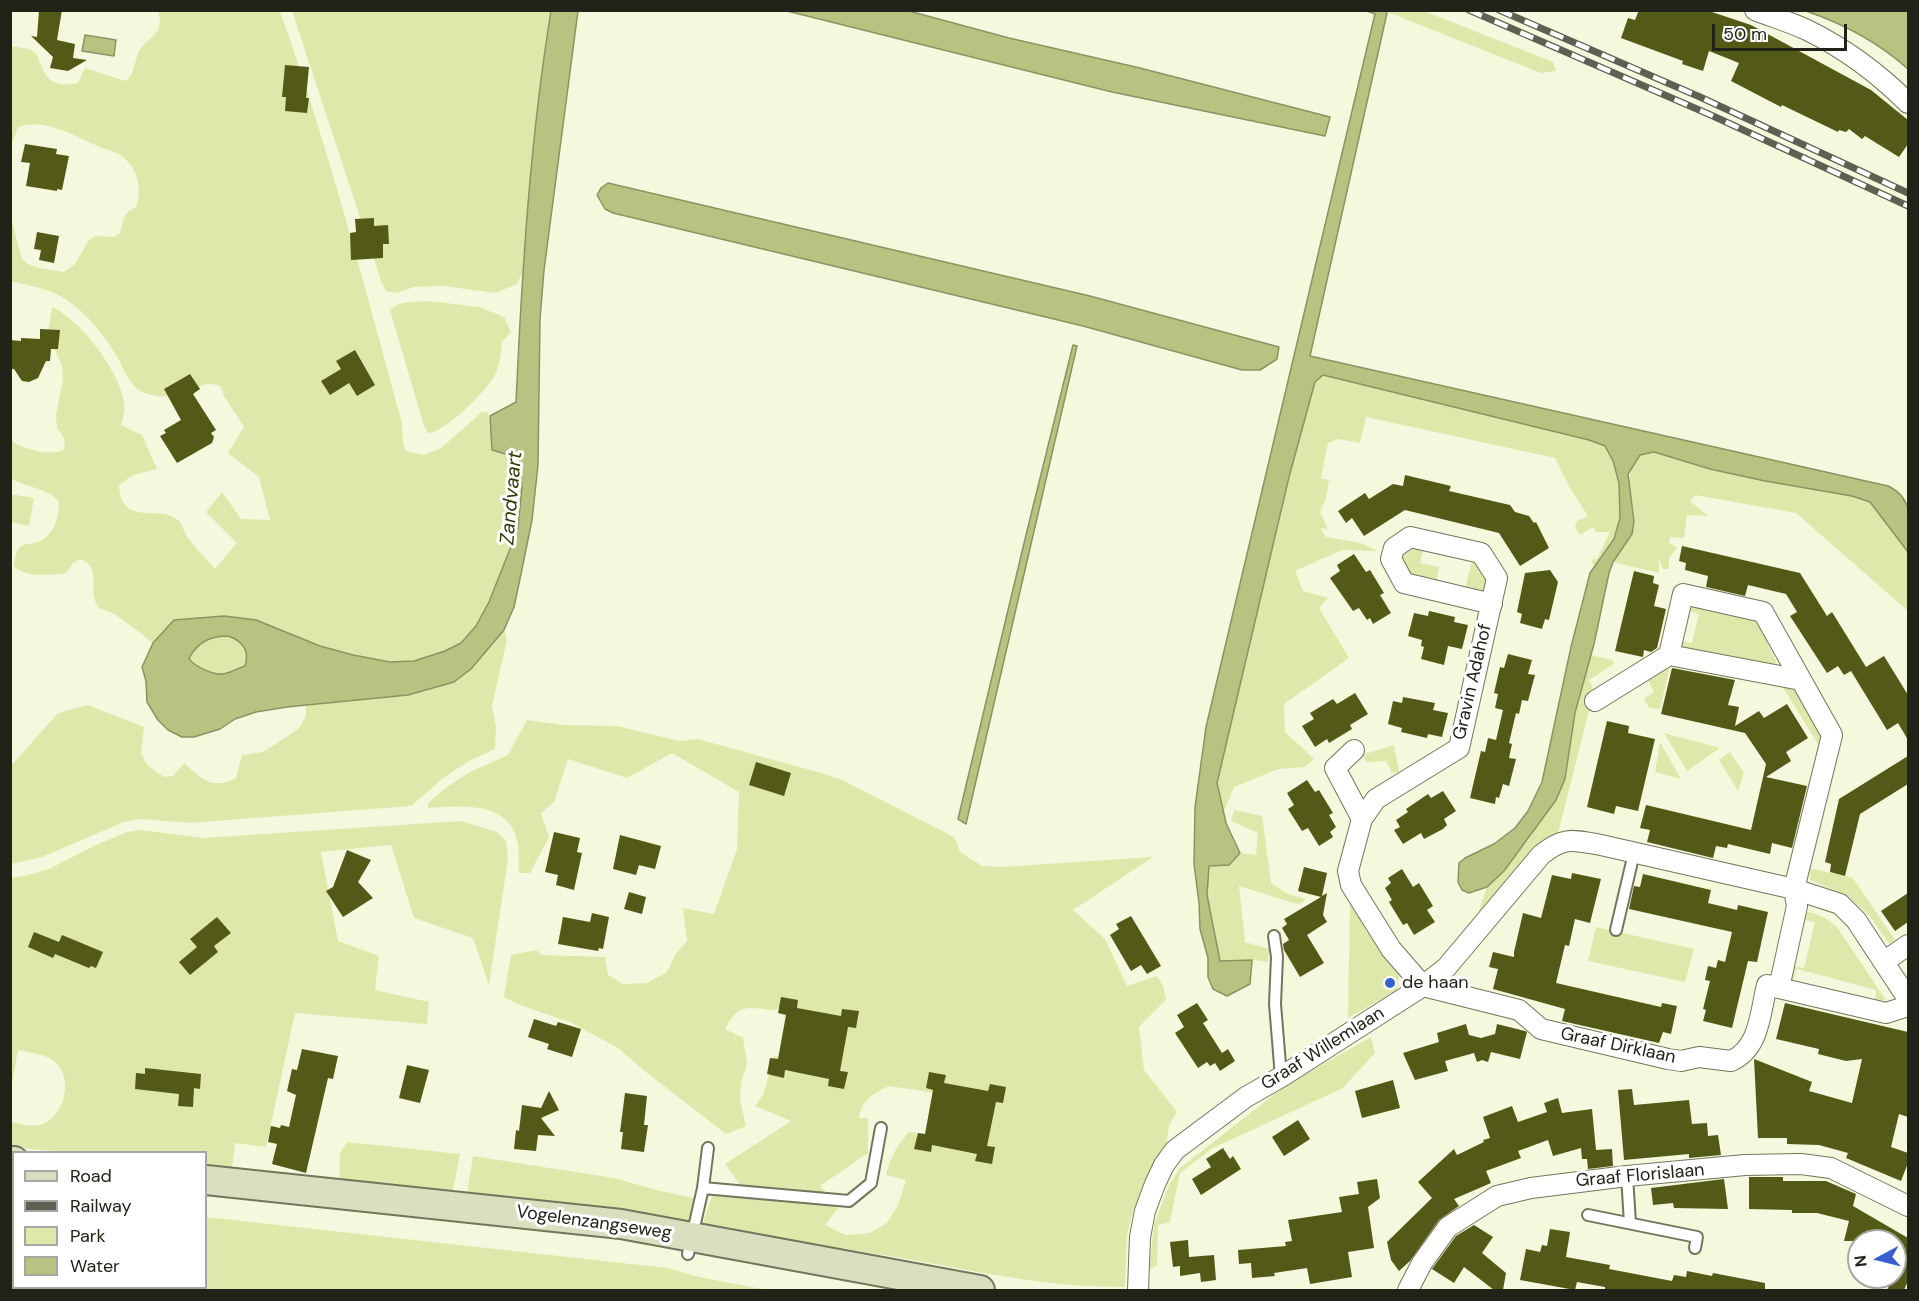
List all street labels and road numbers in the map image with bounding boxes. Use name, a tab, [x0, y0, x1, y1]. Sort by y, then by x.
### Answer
street label: Gravin Adahof	[1449, 622, 1497, 742]
street label: Graaf Willemlaan	[1258, 1003, 1388, 1095]
street label: Graaf Dirklaan	[1558, 1023, 1678, 1069]
street label: Graaf Florislaan	[1575, 1160, 1705, 1192]
street label: Vogelenzangseweg	[515, 1201, 673, 1245]

